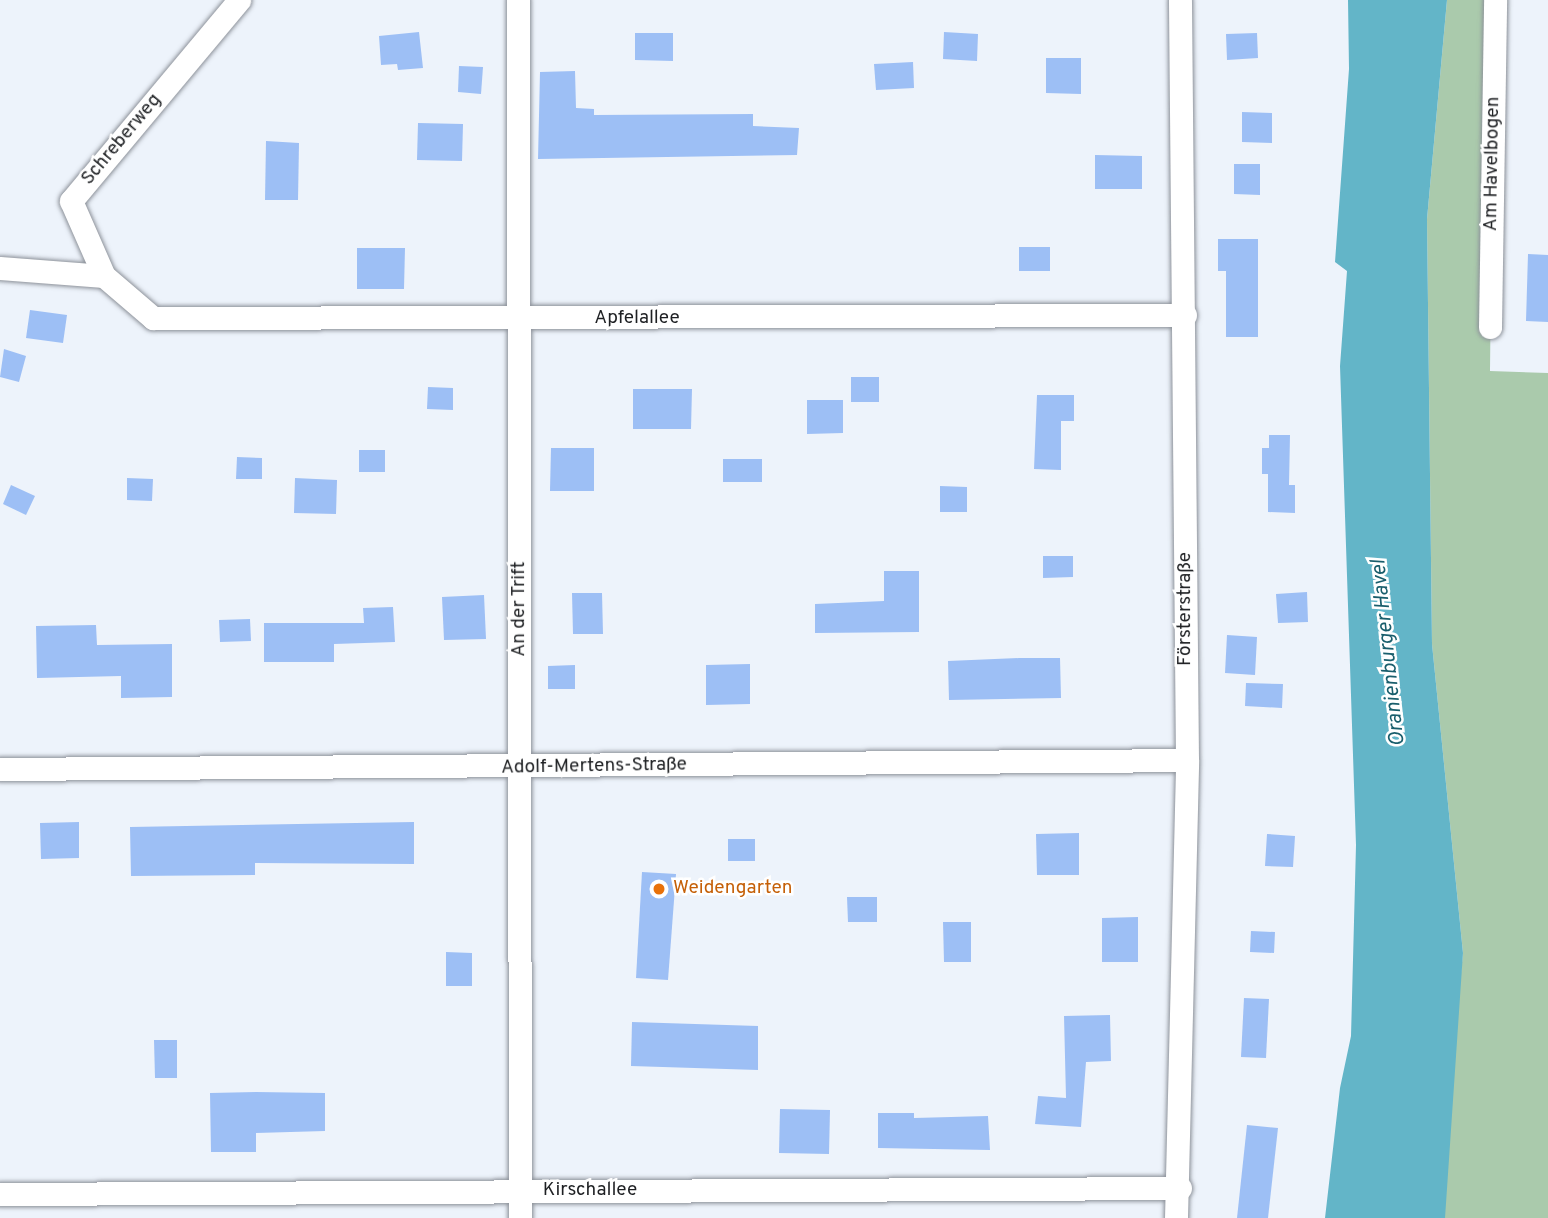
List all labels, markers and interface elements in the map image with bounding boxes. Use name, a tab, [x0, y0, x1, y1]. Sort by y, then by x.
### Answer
street label: Schreberweg	[77, 90, 167, 190]
street label: Am Havelbogen	[1480, 97, 1506, 231]
street label: Apfelallee	[594, 308, 680, 330]
street label: Försterstraße	[1175, 552, 1197, 666]
water label: Oranienburger Havel	[1367, 558, 1411, 748]
street label: An der Trift	[509, 561, 531, 657]
street label: Adolf-Mertens-Straße	[501, 754, 687, 780]
place label: Weidengarten	[673, 878, 793, 900]
marker: Weidengarten	[651, 881, 667, 897]
street label: Kirschallee	[543, 1180, 637, 1202]

